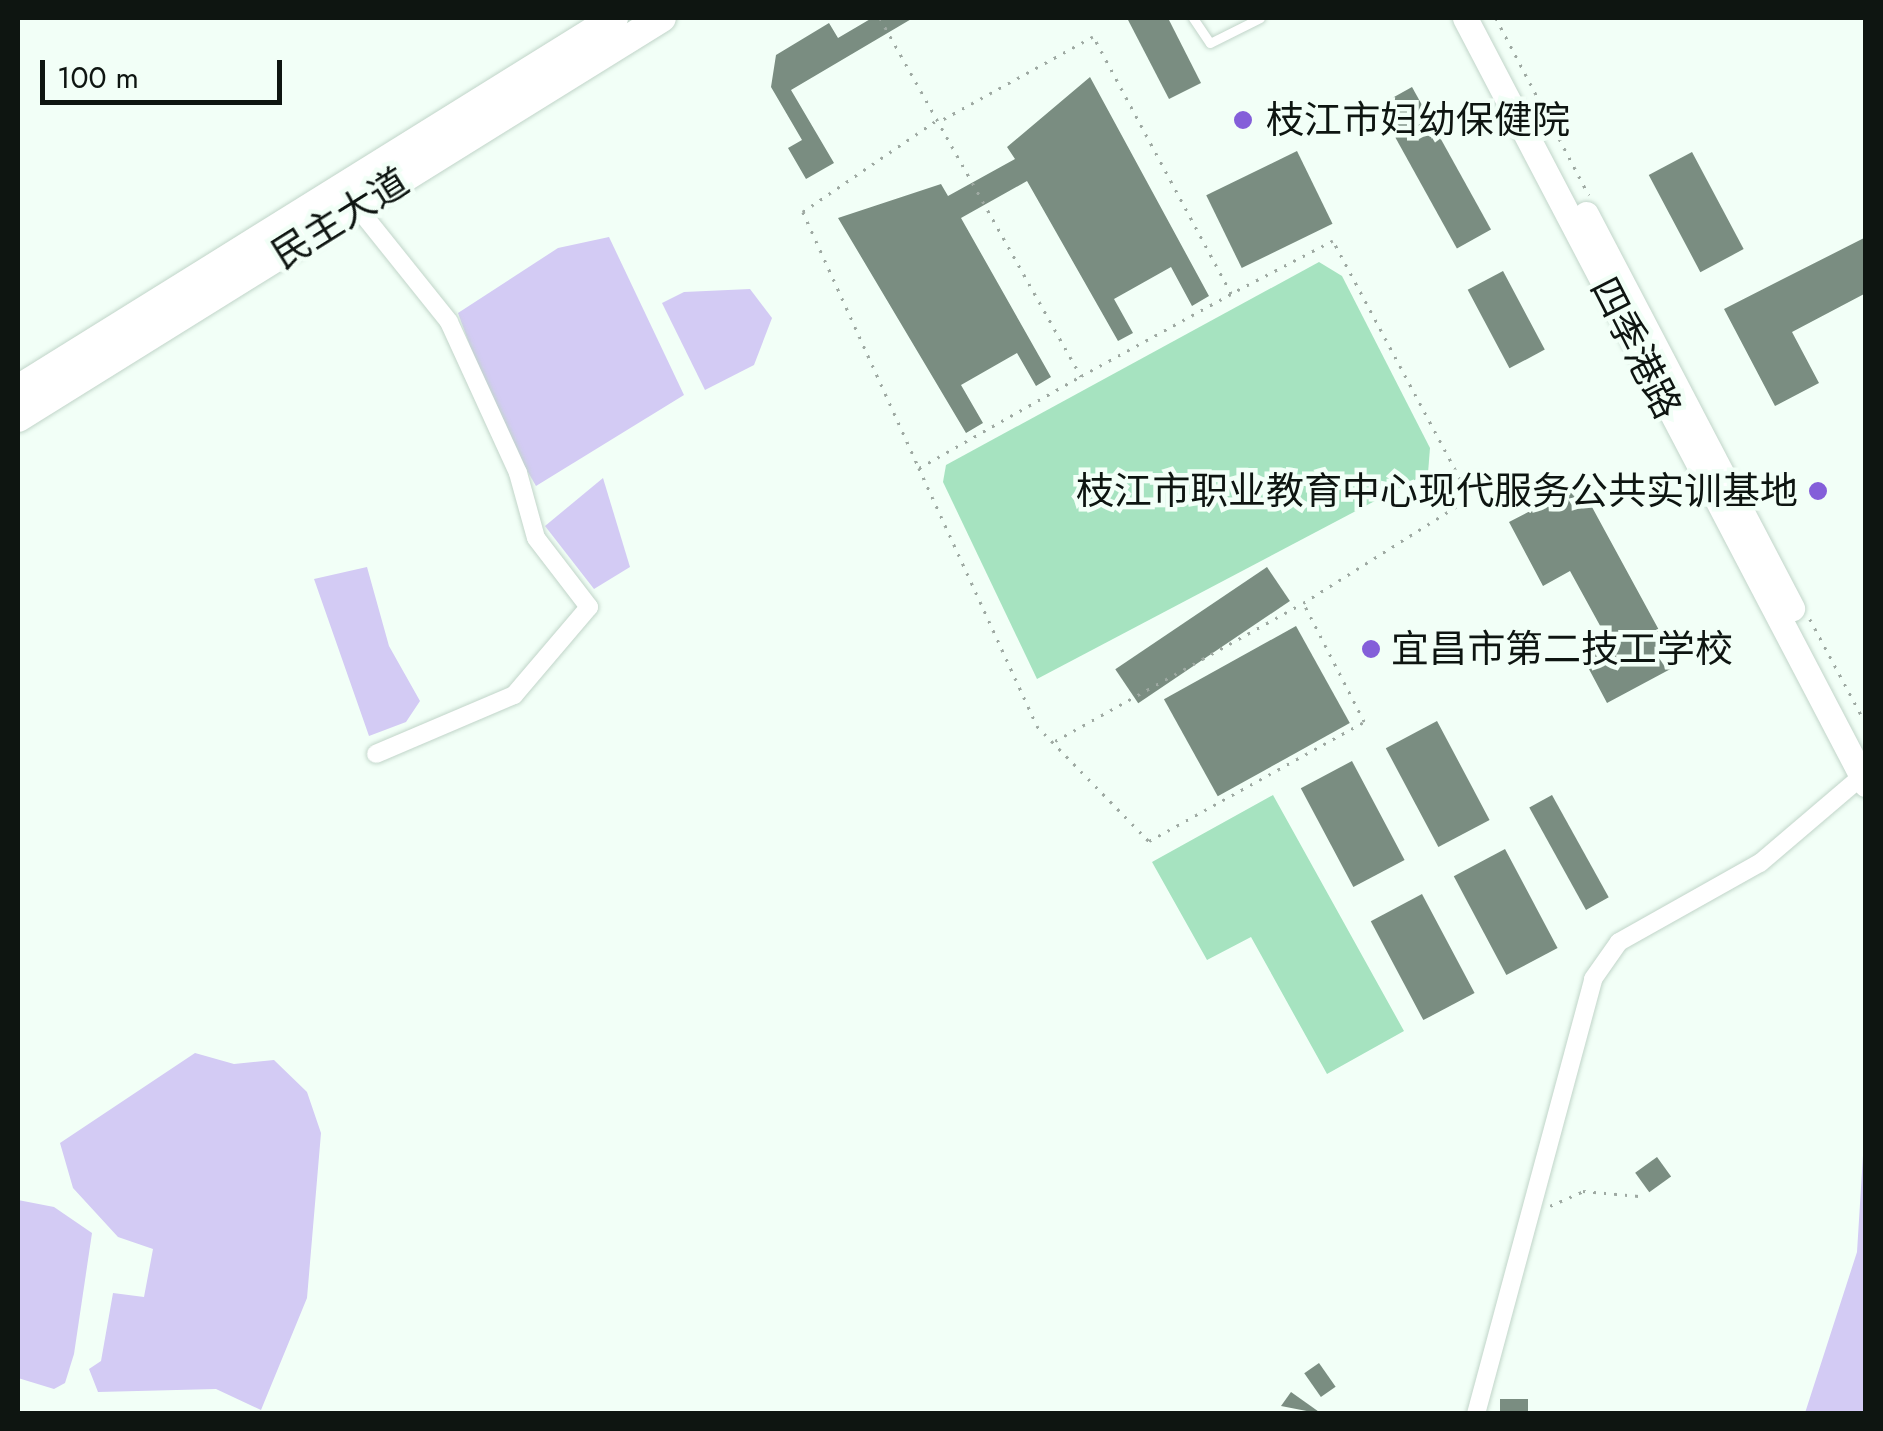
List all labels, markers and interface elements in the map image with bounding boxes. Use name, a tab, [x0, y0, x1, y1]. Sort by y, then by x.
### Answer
scale bar	[45, 40, 288, 102]
text: 100 m	[57, 56, 139, 99]
place label: 枝江市妇幼保健院	[1266, 97, 1570, 143]
marker: 枝江市妇幼保健院	[1230, 107, 1256, 133]
street label: 民主大道	[263, 158, 417, 278]
street label: 四季港路	[1581, 270, 1691, 426]
place label: 枝江市职业教育中心现代服务公共实训基地	[1076, 468, 1798, 514]
marker: 枝江市职业教育中心现代服务公共实训基地	[1807, 480, 1829, 502]
place label: 宜昌市第二技工学校	[1391, 626, 1733, 672]
marker: 宜昌市第二技工学校	[1360, 638, 1382, 660]

